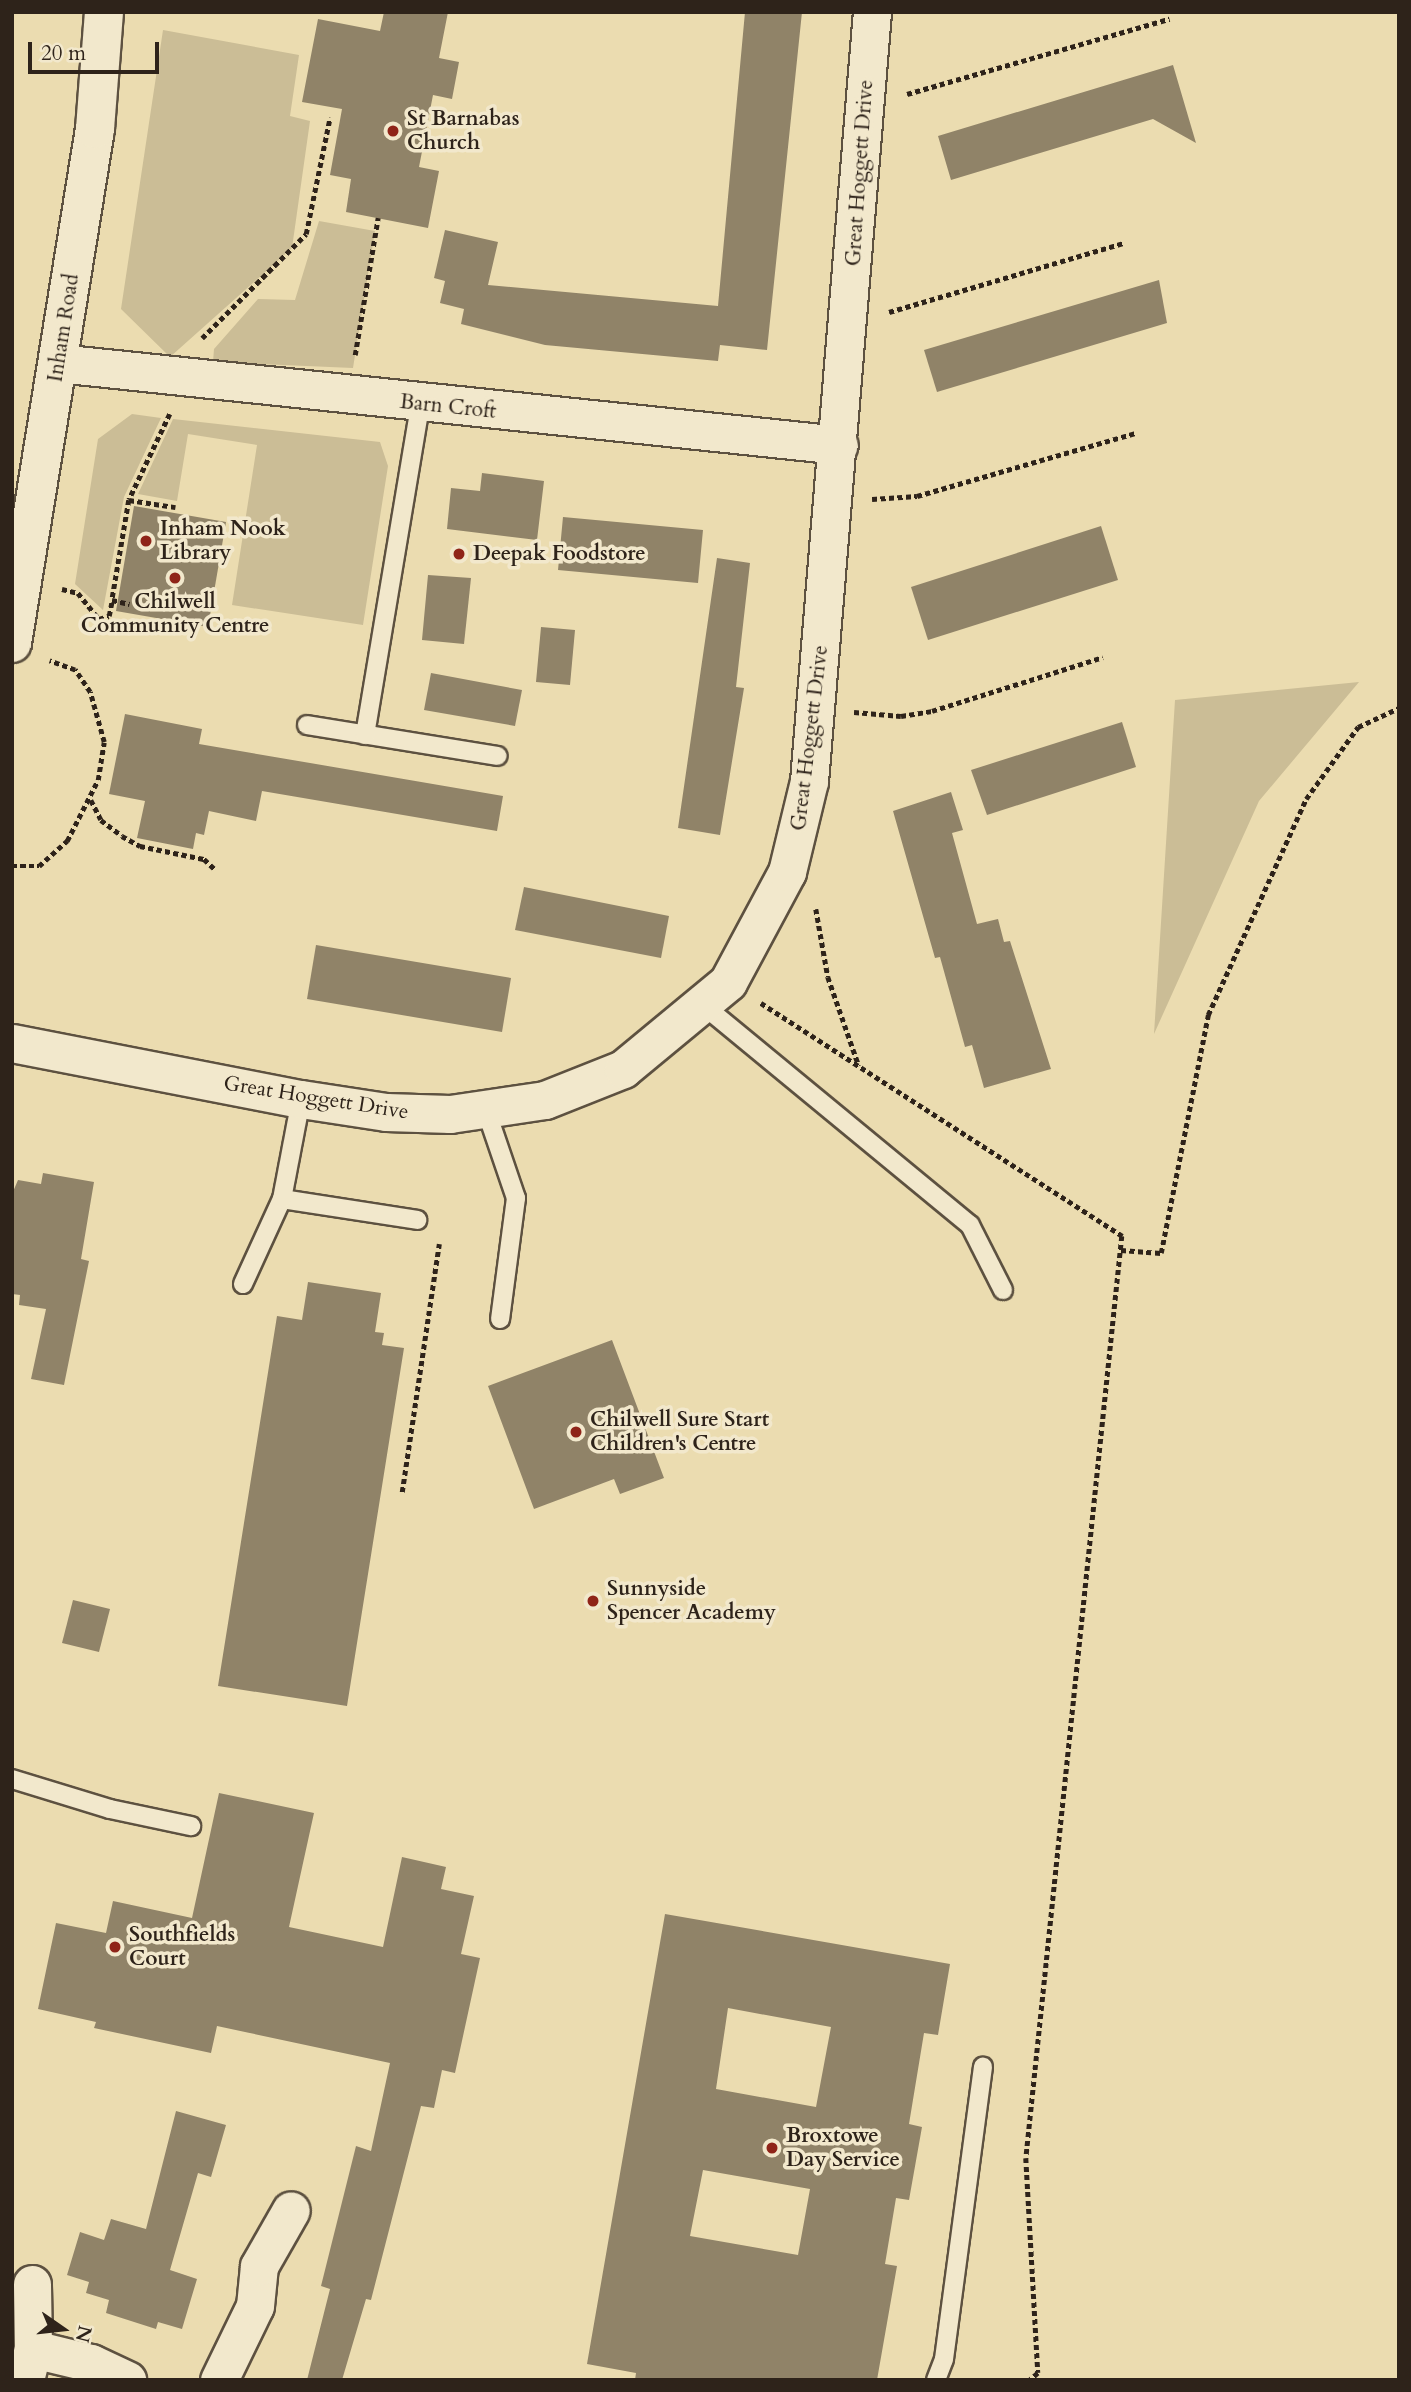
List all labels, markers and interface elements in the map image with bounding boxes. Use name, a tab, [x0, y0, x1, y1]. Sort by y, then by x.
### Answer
scale bar	[32, 28, 163, 72]
text: 20 m	[41, 39, 86, 68]
street label: Great Hoggett Drive	[841, 79, 879, 267]
place label: St Barnabas Church	[407, 106, 519, 156]
marker: St Barnabas Church	[385, 123, 401, 139]
street label: Inham Road	[43, 272, 85, 384]
street label: Barn Croft	[399, 389, 497, 425]
place label: Inham Nook Library	[160, 516, 286, 566]
marker: Inham Nook Library	[138, 533, 154, 549]
place label: Deepak Foodstore	[473, 541, 646, 567]
marker: Deepak Foodstore	[451, 546, 467, 562]
marker: Chilwell Community Centre	[167, 570, 183, 586]
place label: Chilwell Community Centre	[81, 589, 269, 639]
street label: Great Hoggett Drive	[786, 644, 834, 832]
street label: Great Hoggett Drive	[222, 1071, 410, 1125]
place label: Chilwell Sure Start Children's Centre	[590, 1407, 769, 1457]
marker: Chilwell Sure Start Children's Centre	[568, 1424, 584, 1440]
place label: Sunnyside Spencer Academy	[607, 1576, 776, 1626]
marker: Sunnyside Spencer Academy	[585, 1593, 601, 1609]
place label: Southfields Court	[129, 1922, 235, 1972]
marker: Southfields Court	[107, 1939, 123, 1955]
place label: Broxtowe Day Service	[786, 2123, 900, 2173]
marker: Broxtowe Day Service	[764, 2140, 780, 2156]
north arrow	[28, 2294, 98, 2364]
text: N	[69, 2323, 98, 2345]

